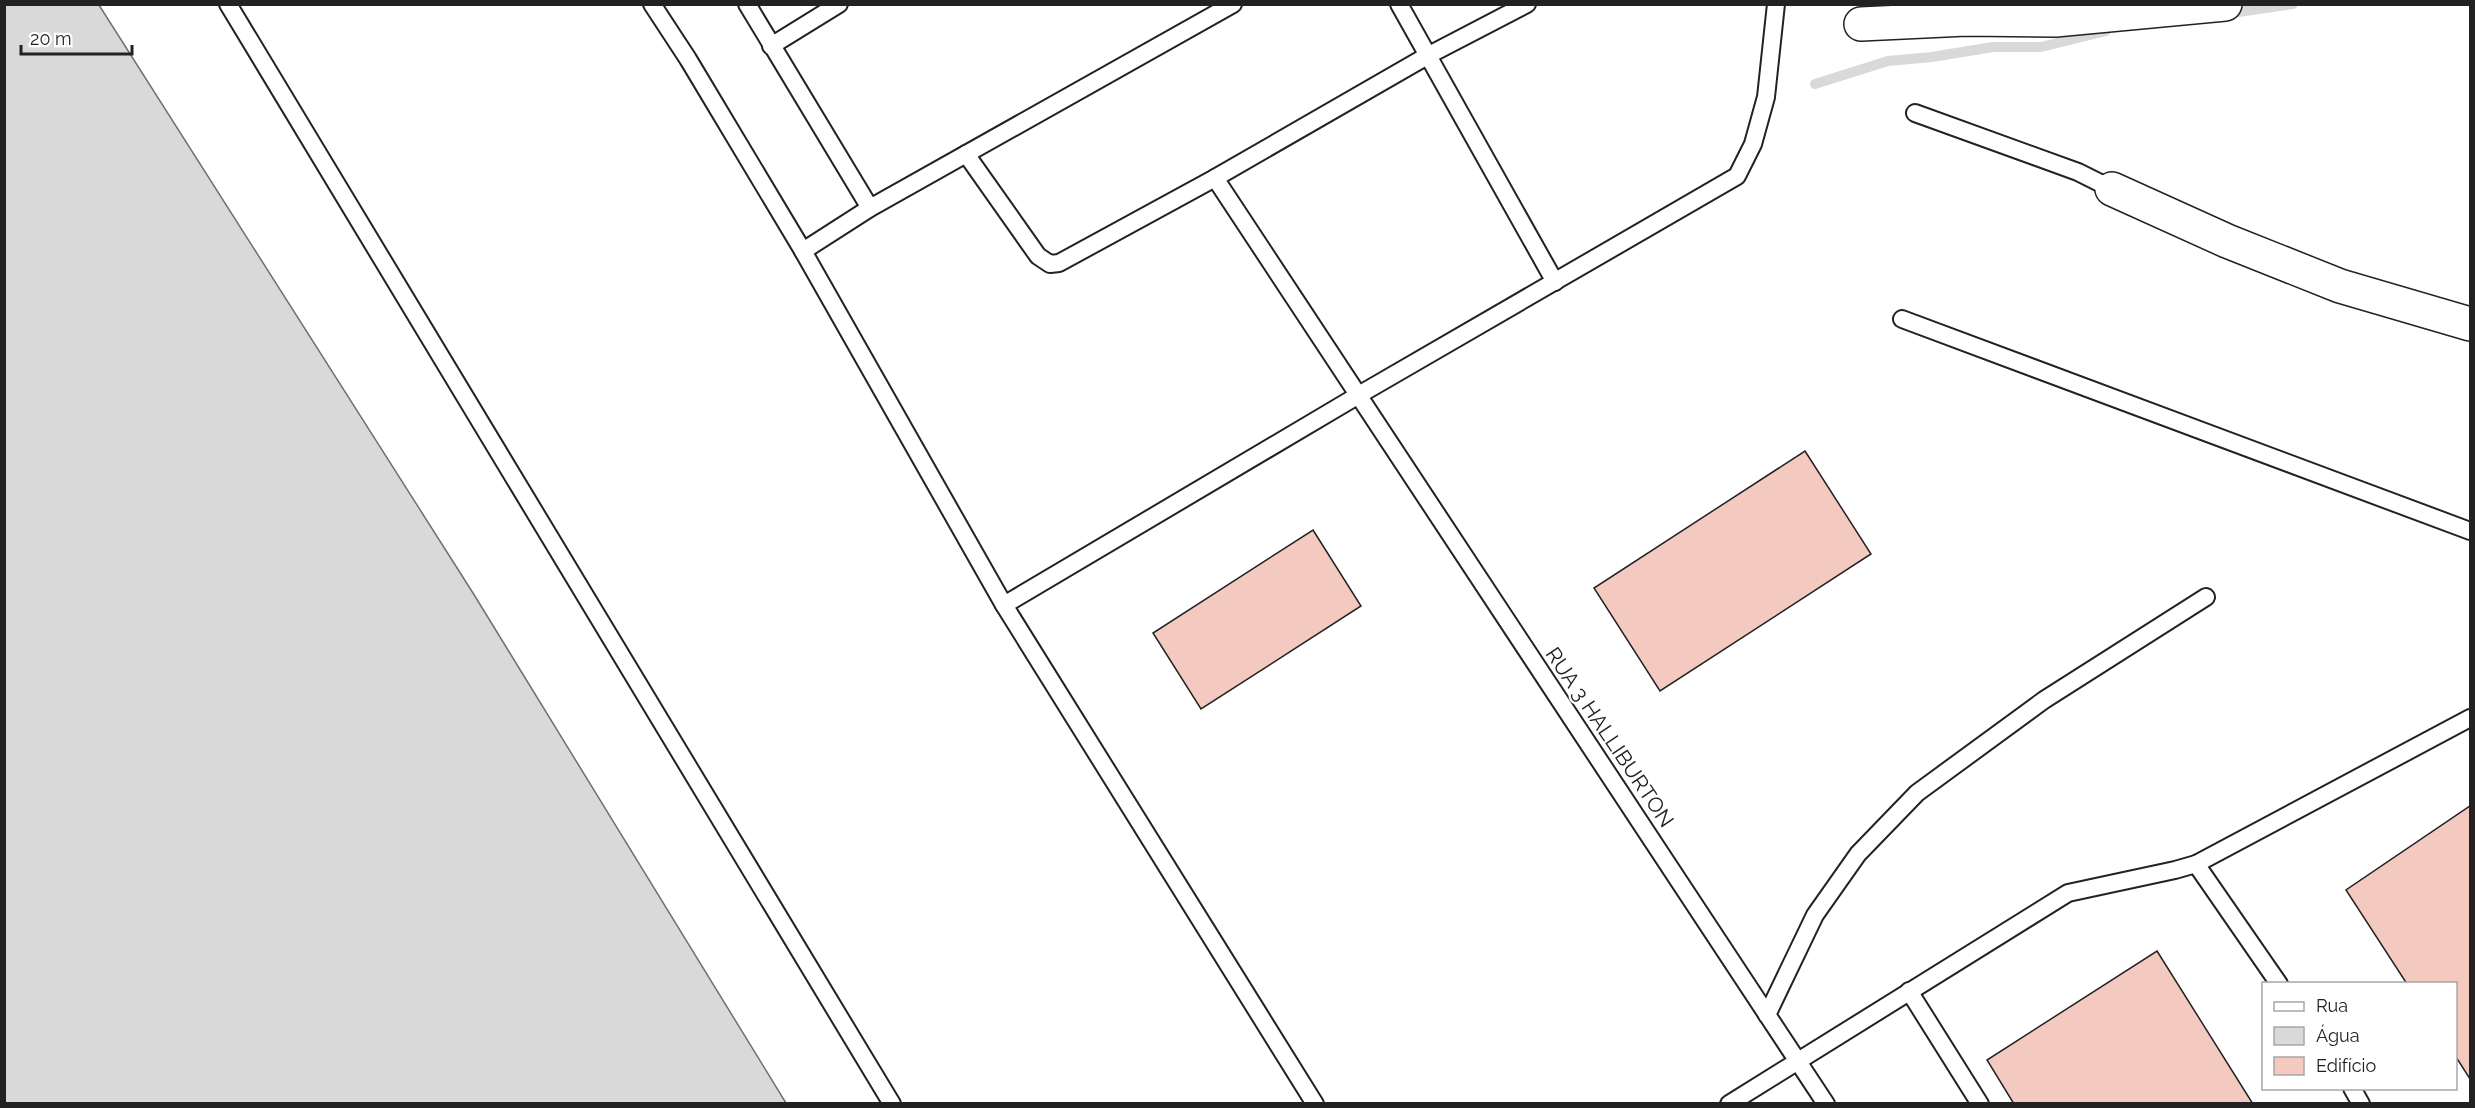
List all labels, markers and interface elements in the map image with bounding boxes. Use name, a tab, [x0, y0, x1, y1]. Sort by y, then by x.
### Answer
scale bar	[21, 18, 132, 56]
text: 20 m	[30, 28, 72, 49]
street label: RUA 3 HALLIBURTON	[1541, 642, 1679, 832]
legend	[2262, 982, 2457, 1090]
text: Rua	[2316, 995, 2348, 1016]
text: Água	[2316, 1024, 2360, 1046]
text: Edifício	[2316, 1055, 2376, 1076]

